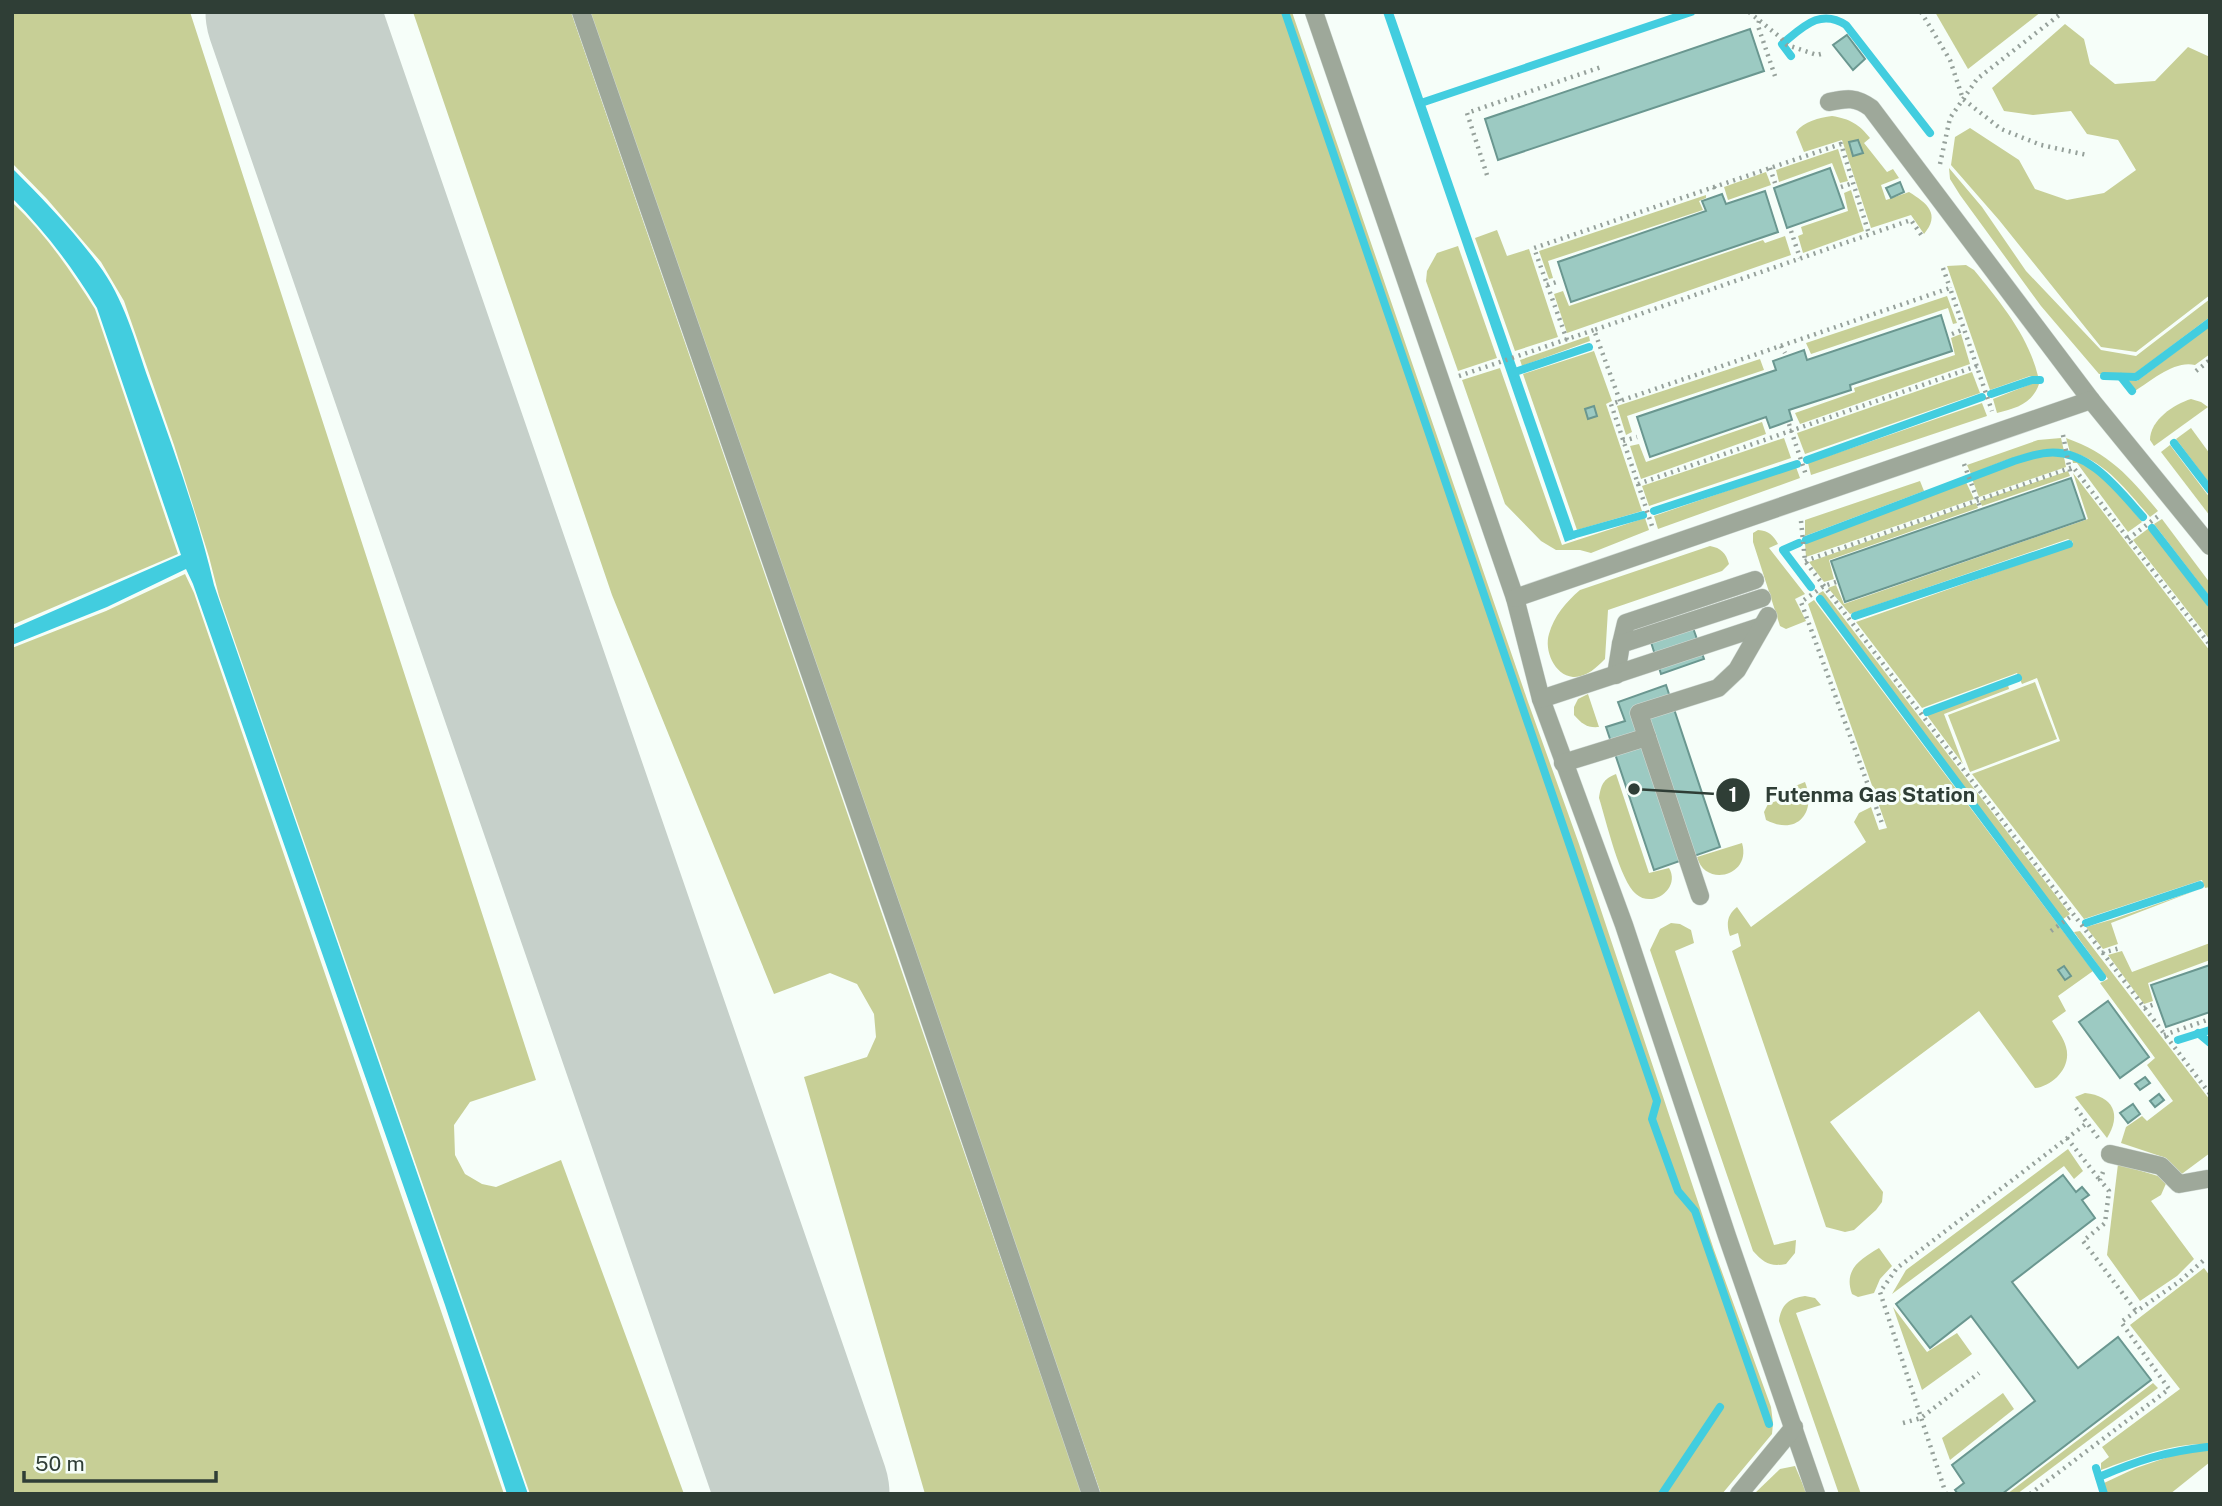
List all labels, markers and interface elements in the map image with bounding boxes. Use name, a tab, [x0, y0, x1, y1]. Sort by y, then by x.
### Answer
callout: Futenma Gas Station	[1716, 774, 1989, 816]
text: 1	[1729, 782, 1738, 807]
text: Futenma Gas Station	[1765, 782, 1975, 807]
scale bar	[24, 1440, 217, 1484]
text: 50 m	[35, 1451, 85, 1476]

